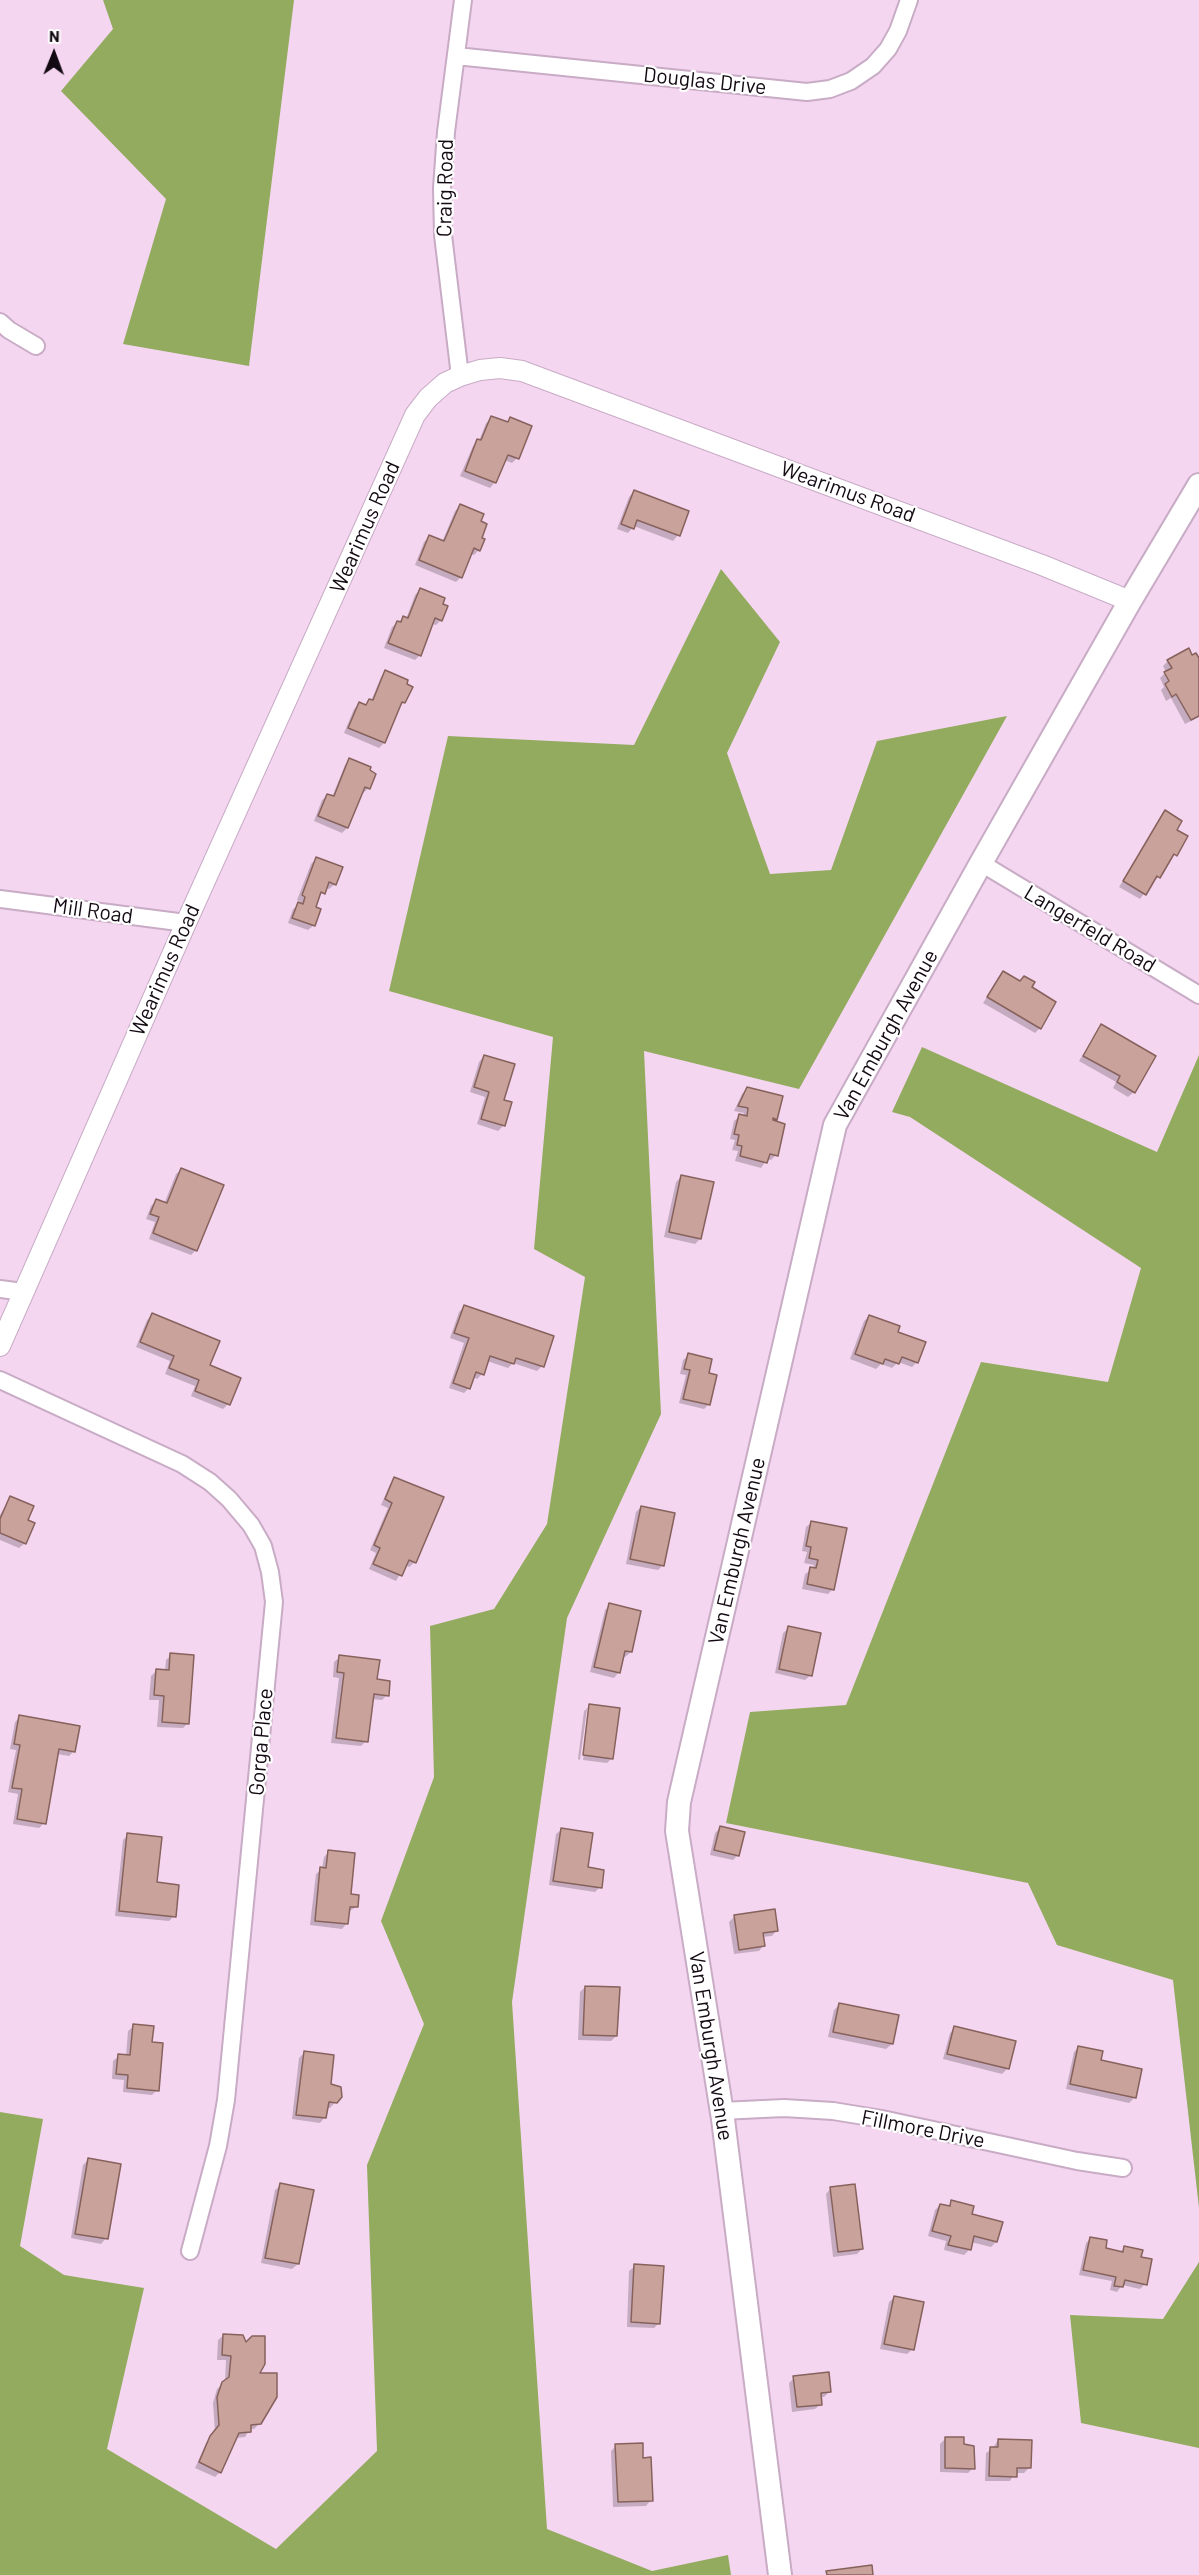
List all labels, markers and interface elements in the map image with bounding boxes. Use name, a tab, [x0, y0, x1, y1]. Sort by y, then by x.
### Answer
north arrow	[24, 24, 84, 84]
text: N	[49, 26, 60, 45]
street label: Douglas Drive	[642, 62, 768, 100]
street label: Craig Road	[432, 139, 458, 237]
street label: Wearimus Road	[777, 456, 919, 528]
street label: Wearimus Road	[325, 457, 405, 597]
street label: Langerfeld Road	[1020, 880, 1160, 978]
street label: Mill Road	[51, 893, 135, 929]
street label: Wearimus Road	[125, 900, 205, 1040]
street label: Van Emburgh Avenue	[829, 945, 943, 1125]
street label: Van Emburgh Avenue	[703, 1455, 771, 1647]
street label: Gorga Place	[244, 1687, 278, 1797]
street label: Van Emburgh Avenue	[684, 1950, 738, 2142]
street label: Fillmore Drive	[859, 2105, 987, 2153]

